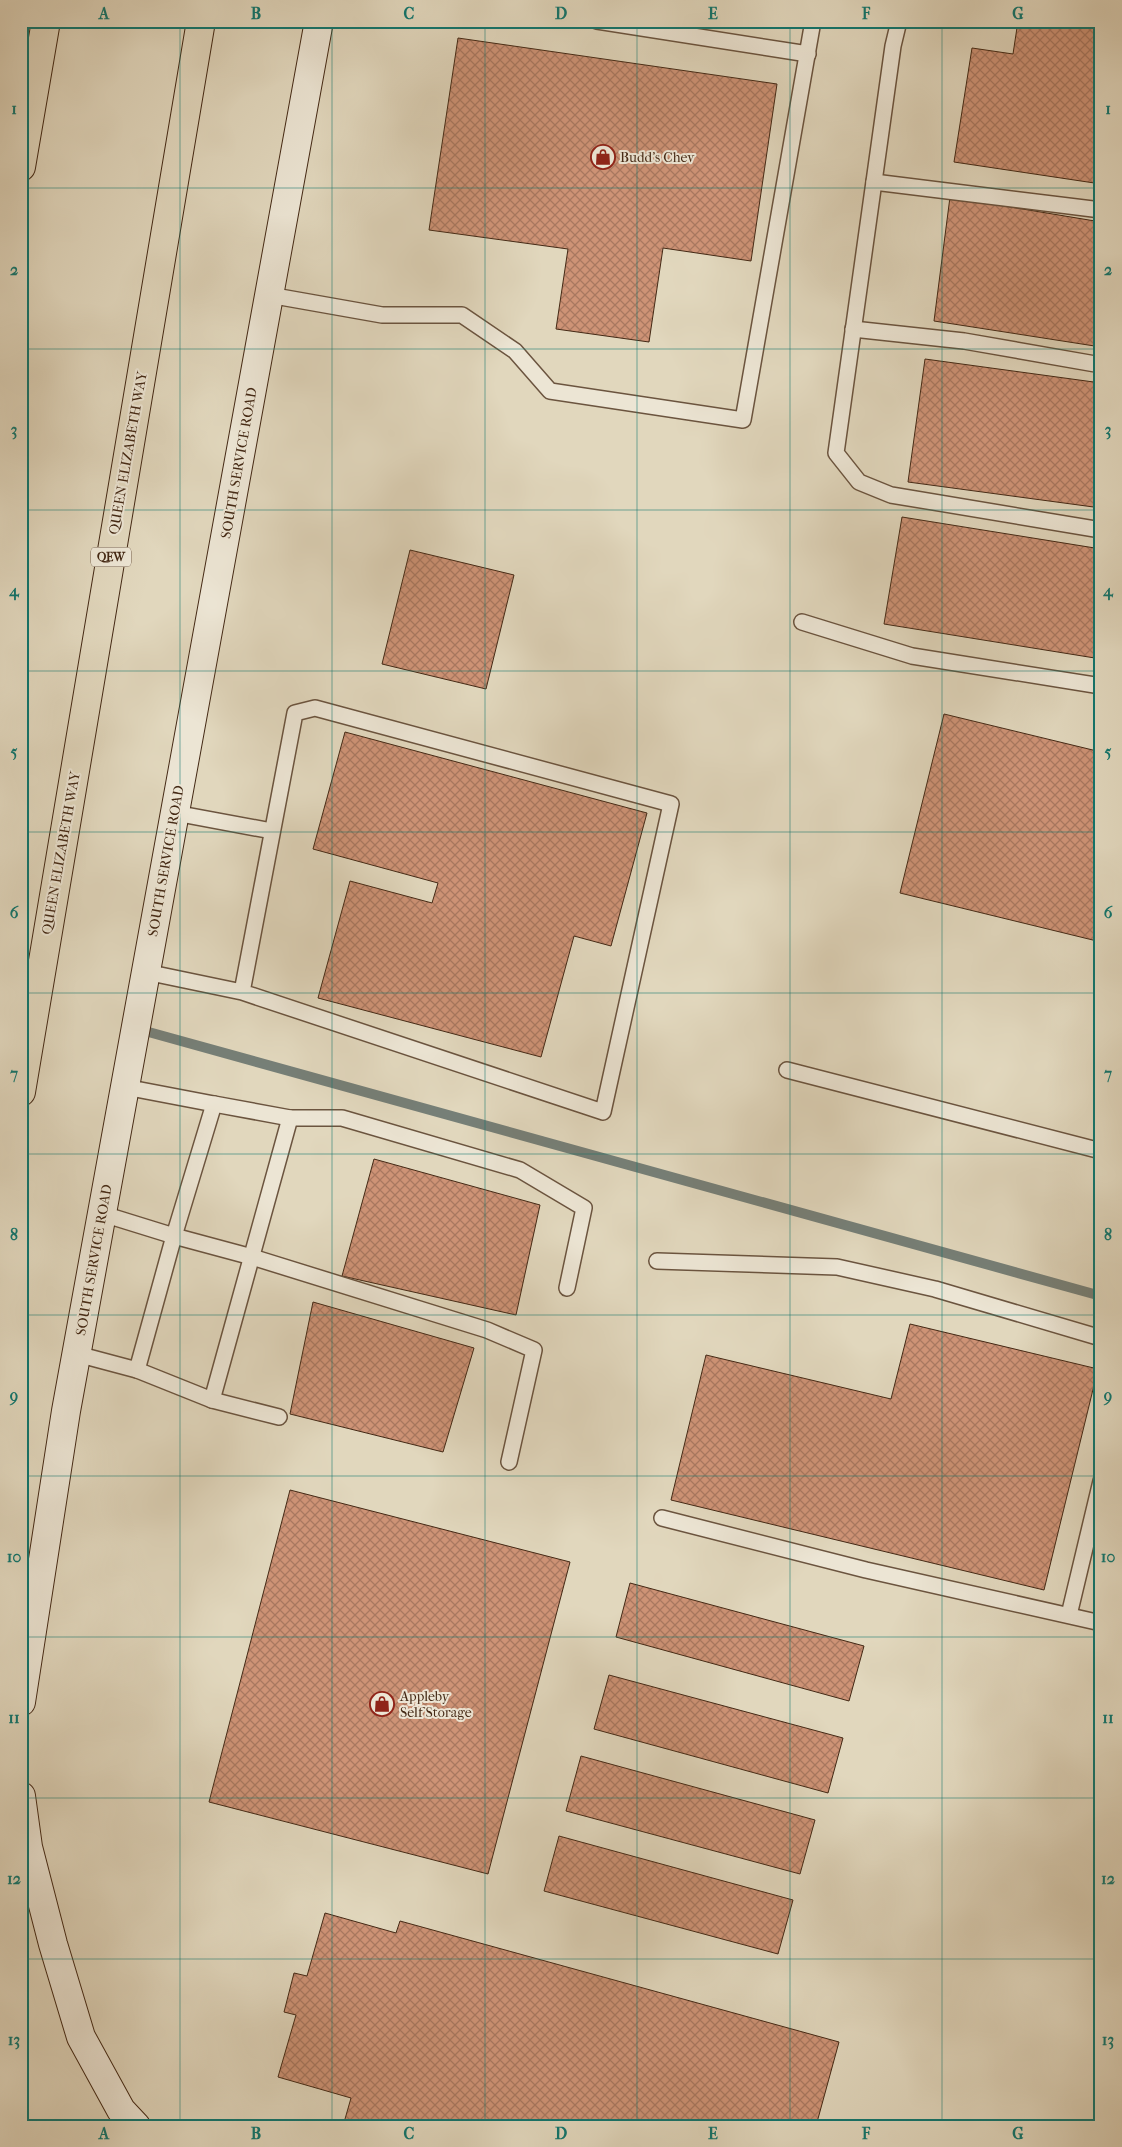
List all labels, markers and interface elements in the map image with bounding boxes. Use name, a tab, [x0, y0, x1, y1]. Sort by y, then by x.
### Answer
text: A	[98, 4, 110, 23]
text: B	[251, 4, 261, 23]
text: C	[404, 4, 415, 23]
text: D	[555, 4, 567, 23]
text: E	[708, 4, 718, 23]
text: F	[861, 4, 871, 23]
text: G	[1012, 4, 1024, 23]
text: 1	[11, 99, 17, 118]
text: 1	[1105, 99, 1111, 118]
shop icon: Budd's Chev	[590, 144, 616, 170]
place label: Budd's Chev	[620, 149, 695, 166]
text: 2	[10, 260, 18, 279]
text: 2	[1104, 260, 1112, 279]
street label: QUEEN ELIZABETH WAY	[105, 370, 151, 536]
street label: SOUTH SERVICE ROAD	[217, 386, 261, 540]
text: 3	[11, 420, 17, 440]
text: 3	[1105, 420, 1111, 440]
road number: QEW	[91, 548, 131, 566]
text: 4	[8, 581, 20, 601]
text: 4	[1102, 581, 1114, 601]
text: 5	[11, 742, 18, 761]
text: 5	[1105, 742, 1112, 761]
street label: QUEEN ELIZABETH WAY	[38, 770, 84, 936]
street label: SOUTH SERVICE ROAD	[144, 784, 188, 938]
text: 6	[10, 903, 19, 922]
text: 6	[1104, 903, 1113, 922]
text: 7	[9, 1064, 18, 1083]
text: 7	[1103, 1064, 1112, 1083]
street label: SOUTH SERVICE ROAD	[72, 1183, 116, 1337]
text: 8	[10, 1225, 18, 1244]
text: 8	[1104, 1225, 1112, 1244]
text: 9	[9, 1386, 18, 1406]
text: 9	[1103, 1386, 1112, 1406]
text: 10	[7, 1547, 21, 1566]
text: 10	[1101, 1547, 1115, 1566]
place label: Appleby Self Storage	[399, 1688, 472, 1721]
shop icon: Appleby Self Storage	[369, 1691, 395, 1717]
text: 11	[8, 1708, 20, 1727]
text: 11	[1102, 1708, 1114, 1727]
text: 12	[7, 1869, 21, 1888]
text: 12	[1101, 1869, 1115, 1888]
text: 13	[8, 2030, 20, 2050]
text: 13	[1102, 2030, 1114, 2050]
text: A	[98, 2124, 110, 2143]
text: B	[251, 2124, 261, 2143]
text: C	[404, 2124, 415, 2143]
text: D	[555, 2124, 567, 2143]
text: E	[708, 2124, 718, 2143]
text: F	[861, 2124, 871, 2143]
text: G	[1012, 2124, 1024, 2143]

